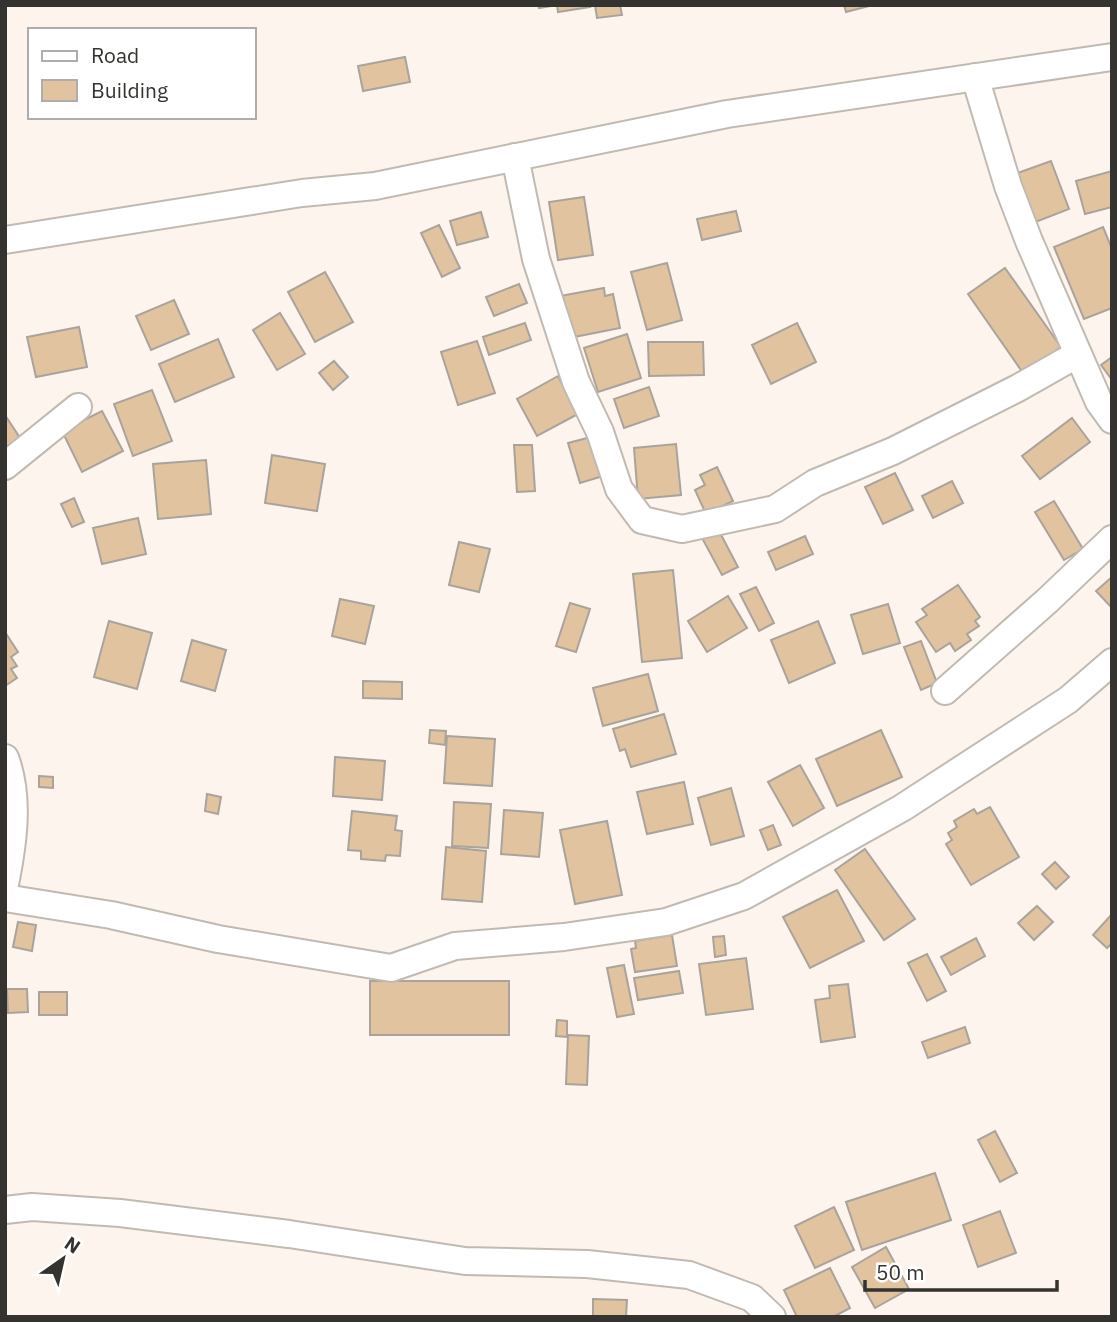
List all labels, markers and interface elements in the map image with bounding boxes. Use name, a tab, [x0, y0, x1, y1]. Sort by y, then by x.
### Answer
legend	[28, 28, 256, 119]
text: Road	[91, 41, 139, 69]
text: Building	[91, 76, 168, 104]
north arrow	[28, 1224, 98, 1294]
text: N	[60, 1231, 85, 1259]
scale bar	[865, 1248, 1058, 1292]
text: 50 m	[876, 1258, 925, 1286]

